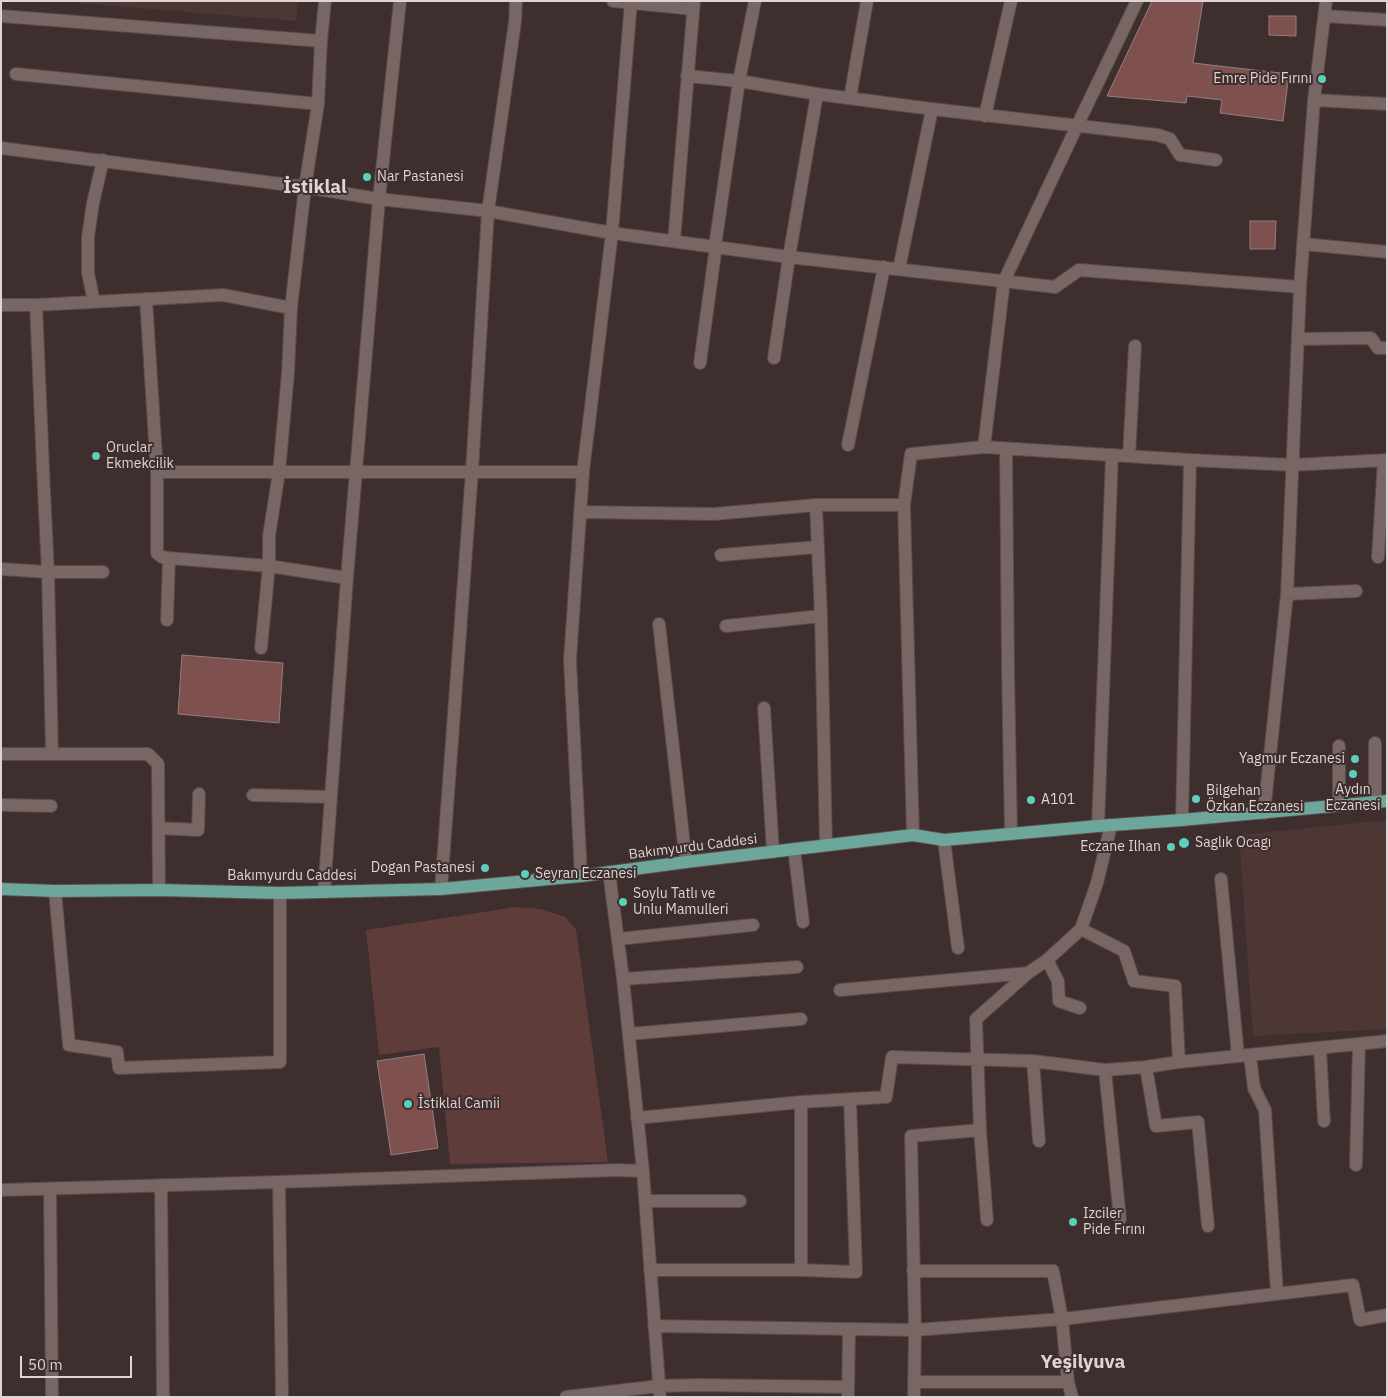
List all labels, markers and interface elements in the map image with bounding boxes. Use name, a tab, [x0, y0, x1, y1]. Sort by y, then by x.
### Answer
place label: Emre Pide Fırını	[1213, 71, 1312, 87]
marker: Emre Pide Fırını	[1316, 73, 1328, 85]
place label: Nar Pastanesi	[377, 169, 464, 185]
marker: Nar Pastanesi	[361, 171, 373, 183]
district label: İstiklal	[283, 177, 347, 199]
place label: Oruclar Ekmekcilik	[106, 440, 174, 472]
marker: Oruclar Ekmekcilik	[90, 450, 102, 462]
place label: Yagmur Eczanesi	[1239, 751, 1345, 767]
marker: Yagmur Eczanesi	[1349, 753, 1361, 765]
marker: Aydın Eczanesi	[1347, 768, 1359, 780]
place label: Aydın Eczanesi	[1326, 782, 1380, 814]
place label: Bilgehan Özkan Eczanesi	[1206, 783, 1303, 816]
place label: A101	[1041, 792, 1075, 808]
marker: Bilgehan Özkan Eczanesi	[1190, 793, 1202, 805]
marker: A101	[1025, 794, 1037, 806]
street label: Bakımyurdu Caddesi	[628, 831, 758, 863]
place label: Saglık Ocagı	[1195, 835, 1271, 851]
marker: Saglık Ocagı	[1177, 836, 1191, 850]
place label: Eczane Ilhan	[1080, 839, 1161, 855]
marker: Eczane Ilhan	[1165, 841, 1177, 853]
place label: Dogan Pastanesi	[371, 860, 475, 876]
marker: Dogan Pastanesi	[479, 862, 491, 874]
place label: Seyran Eczanesi	[535, 866, 637, 882]
street label: Bakımyurdu Caddesi	[227, 868, 357, 884]
marker: Seyran Eczanesi	[519, 868, 531, 880]
place label: Soylu Tatlı ve Unlu Mamulleri	[633, 886, 728, 919]
marker: Soylu Tatlı ve Unlu Mamulleri	[617, 896, 629, 908]
place label: İstiklal Camii	[418, 1096, 500, 1112]
marker: İstiklal Camii	[402, 1098, 414, 1110]
place label: Izciler Pide Fırını	[1083, 1206, 1145, 1238]
marker: Izciler Pide Fırını	[1067, 1216, 1079, 1228]
scale bar	[22, 1346, 135, 1378]
district label: Yeşilyuva	[1041, 1352, 1125, 1374]
text: 50 m	[28, 1355, 63, 1374]

